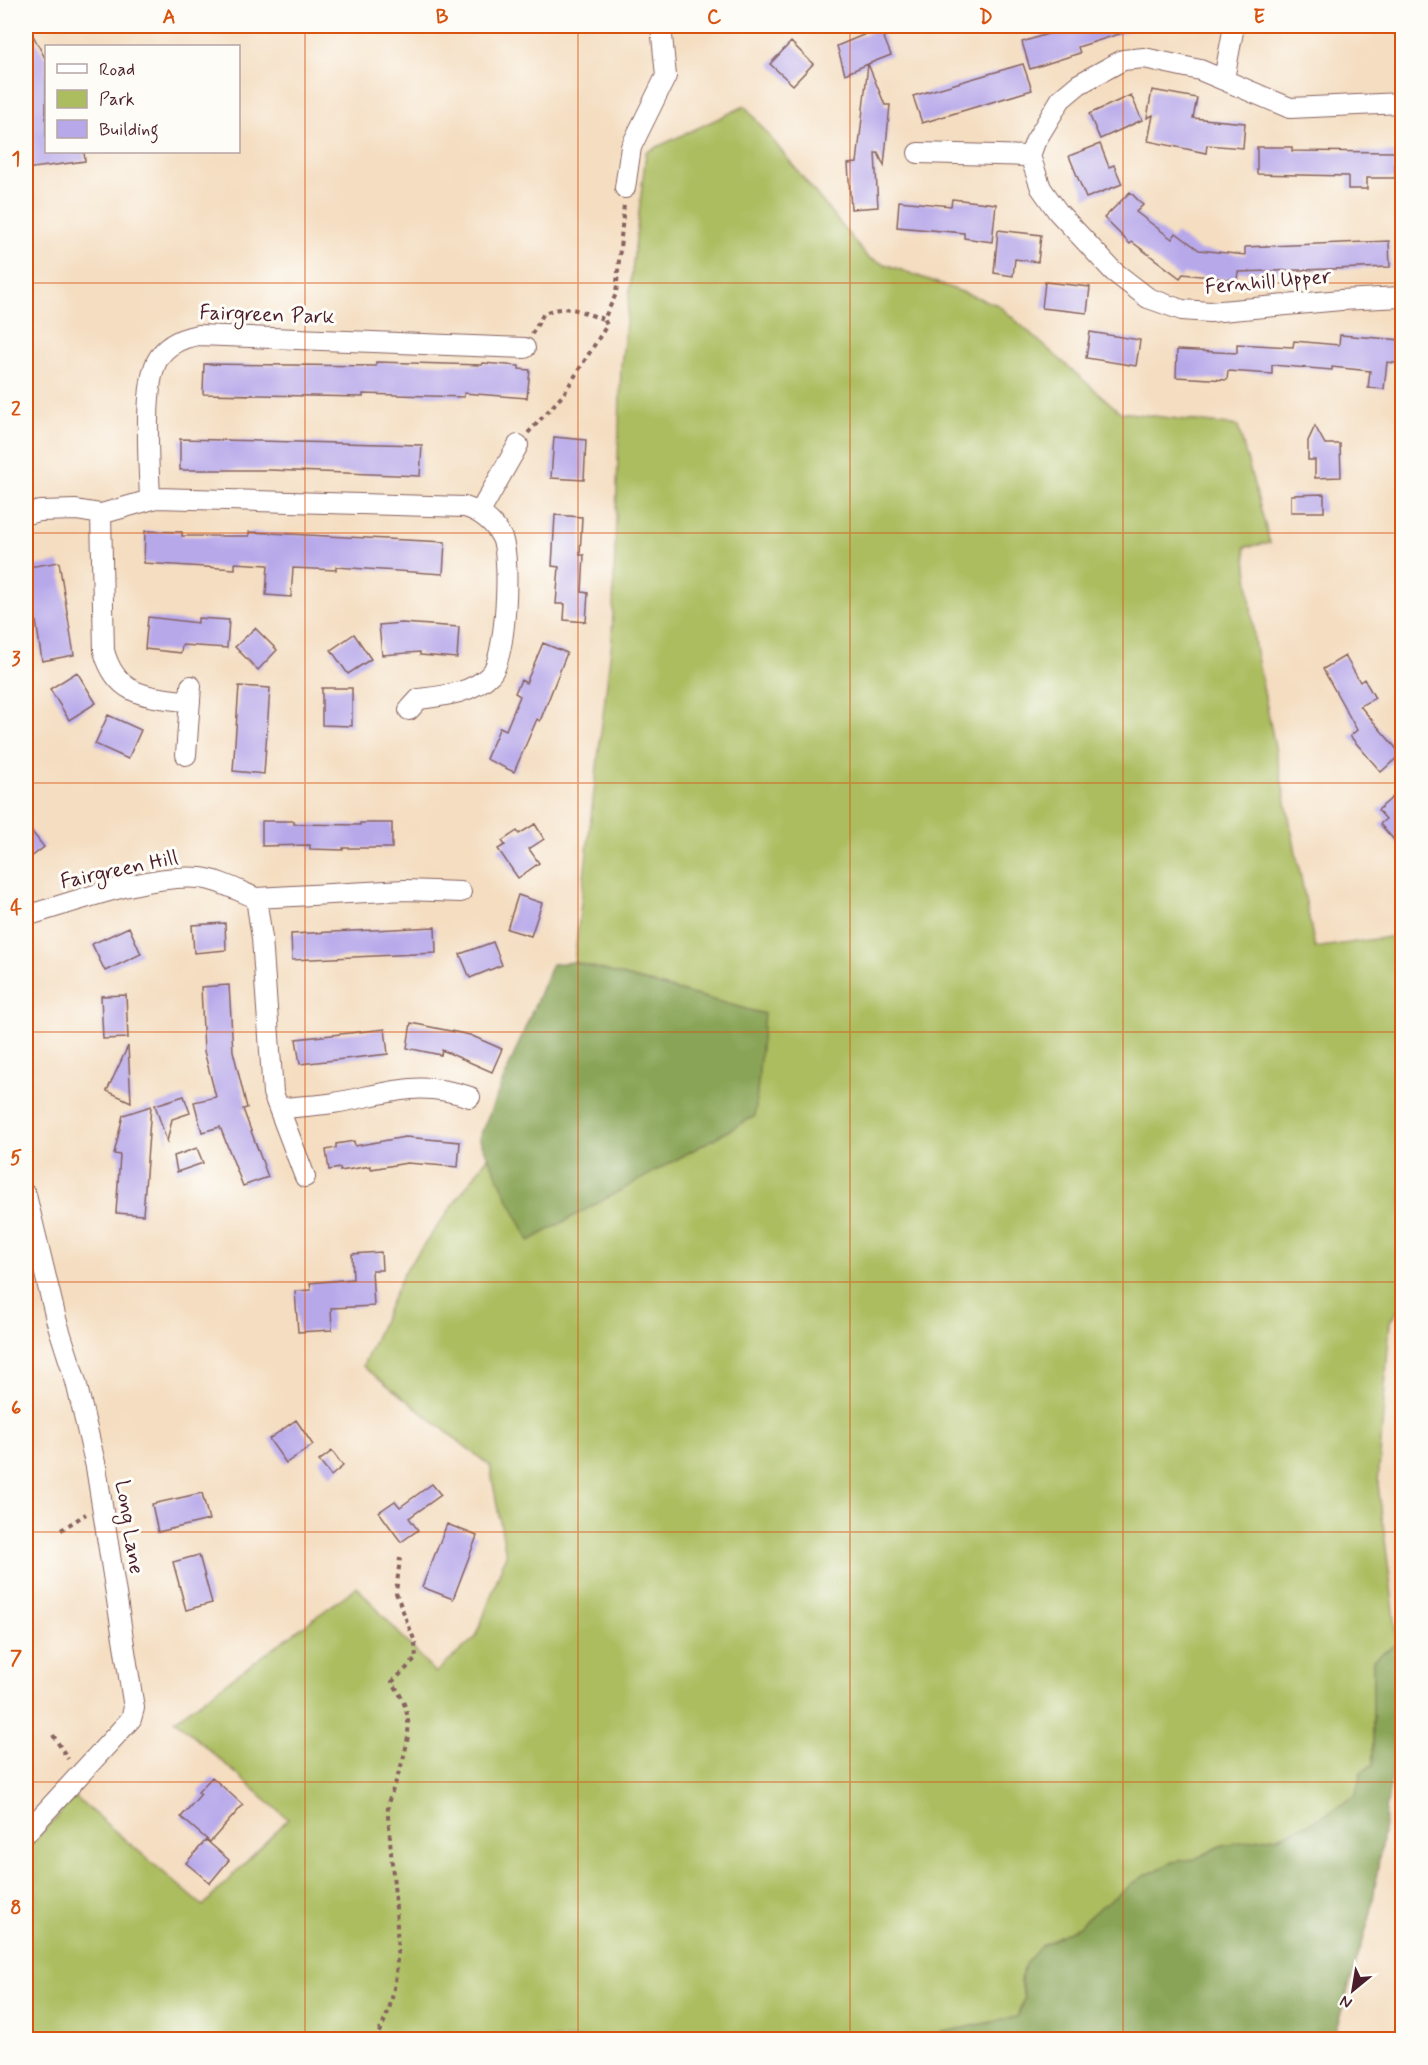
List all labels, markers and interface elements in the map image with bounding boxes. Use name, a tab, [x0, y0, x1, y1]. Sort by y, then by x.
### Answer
text: A	[162, 4, 176, 31]
text: B	[436, 4, 449, 31]
text: C	[707, 4, 722, 31]
text: D	[979, 4, 993, 31]
text: E	[1253, 4, 1265, 31]
legend	[45, 45, 240, 153]
text: Road	[99, 58, 135, 82]
text: Park	[99, 88, 135, 112]
text: Building	[99, 118, 159, 144]
text: 1	[12, 146, 20, 173]
street label: Fernhill Upper	[1204, 263, 1333, 301]
street label: Fairgreen Park	[199, 299, 335, 332]
text: 2	[11, 396, 21, 423]
text: 3	[11, 646, 21, 673]
street label: Fairgreen Hill	[58, 844, 181, 897]
text: 4	[10, 895, 22, 922]
text: 5	[10, 1145, 22, 1172]
text: 6	[11, 1395, 21, 1422]
street label: Long Lane	[107, 1478, 150, 1576]
text: 7	[10, 1645, 22, 1672]
text: 8	[10, 1895, 22, 1922]
north arrow	[1323, 1960, 1383, 2020]
text: N	[1336, 1990, 1356, 2013]

